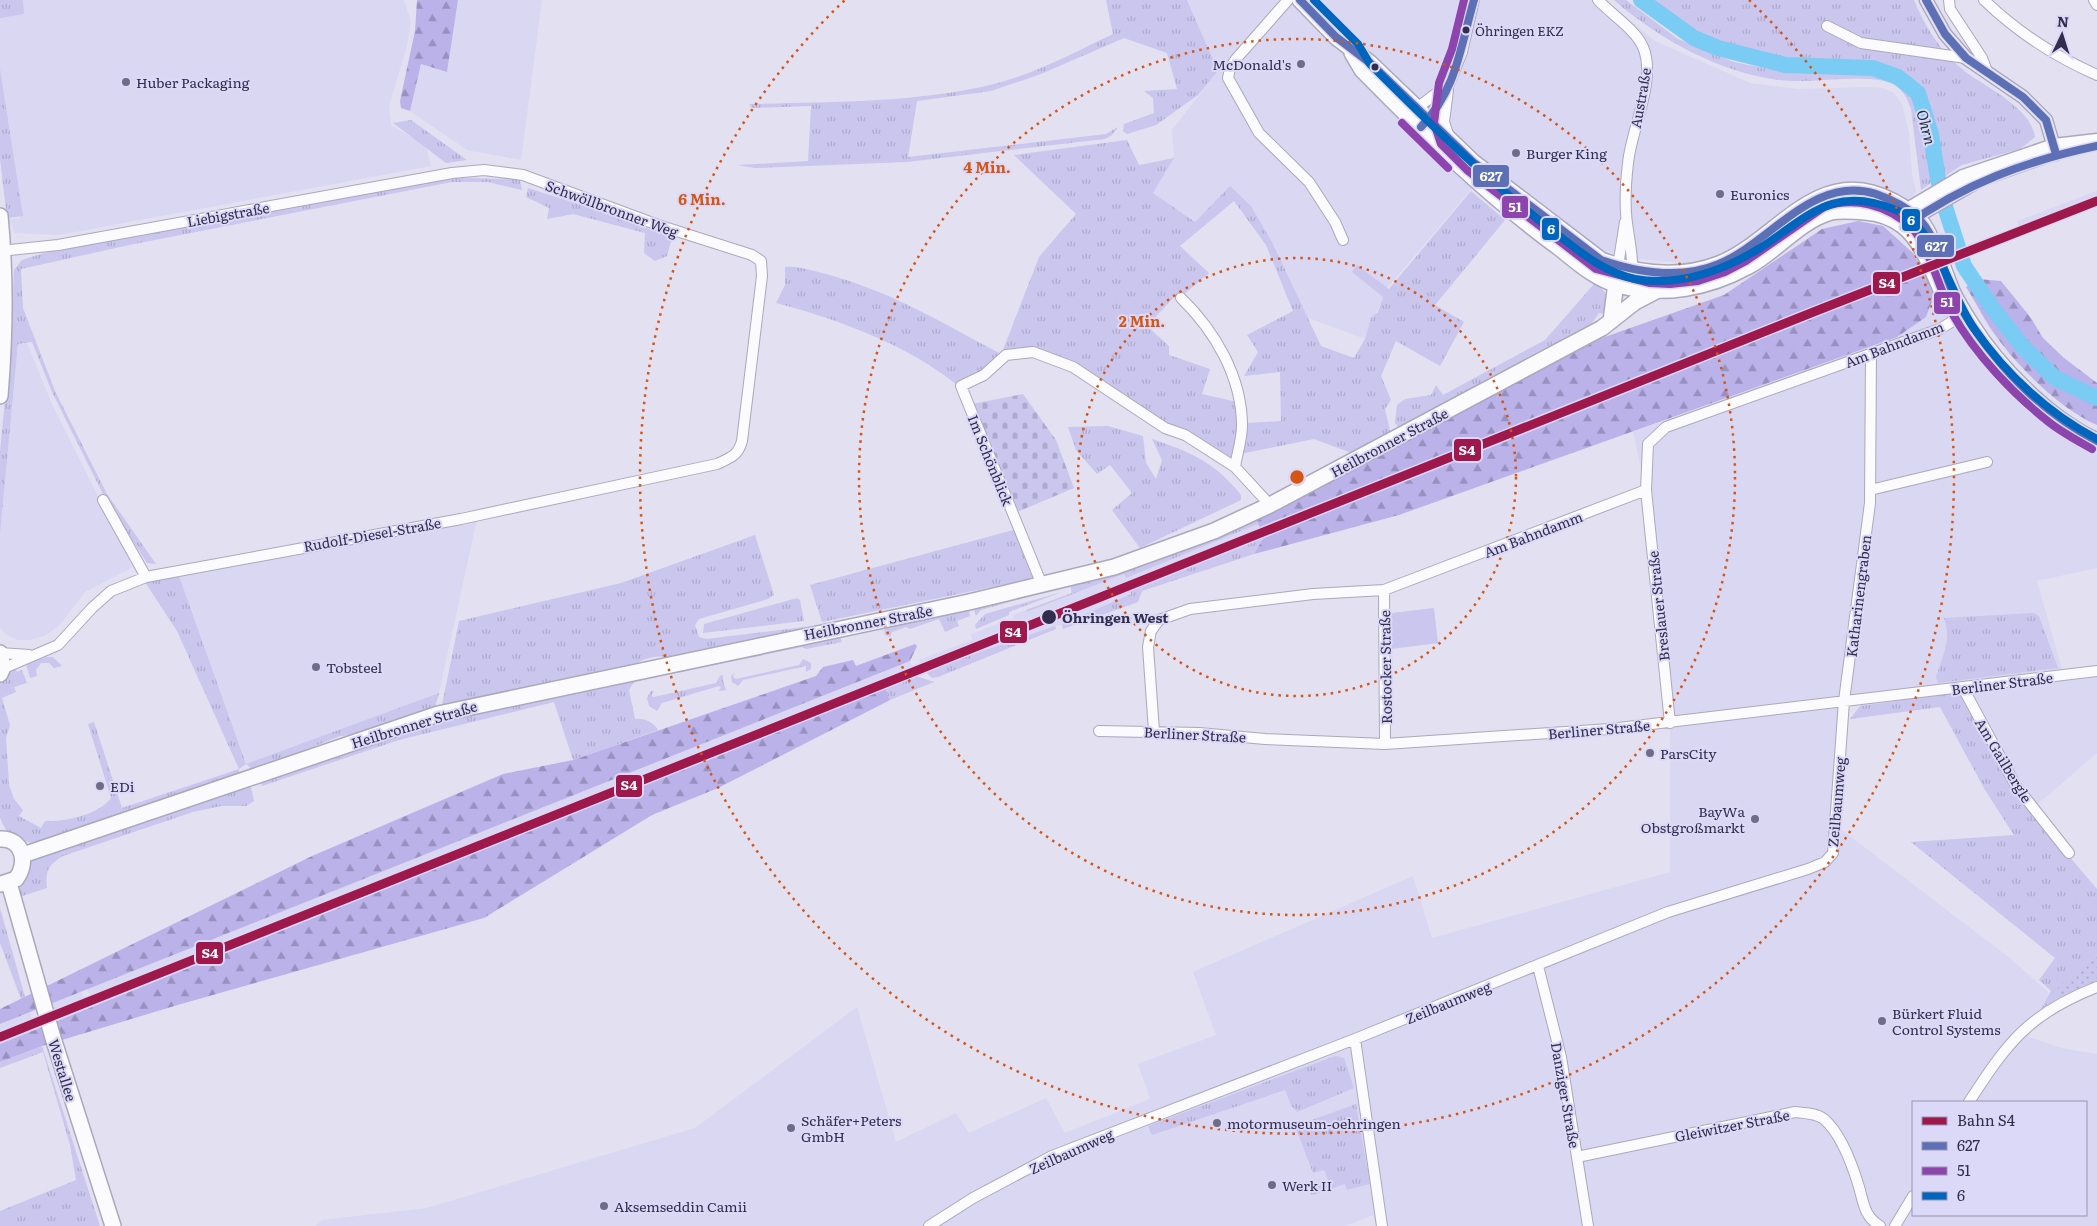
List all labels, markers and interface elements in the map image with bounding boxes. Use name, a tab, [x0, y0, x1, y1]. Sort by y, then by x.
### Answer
north arrow	[2037, 10, 2087, 60]
text: N	[2056, 11, 2070, 31]
place label: Öhringen EKZ	[1475, 21, 1564, 40]
marker: Öhringen EKZ	[1461, 25, 1471, 35]
place label: McDonald's	[1212, 54, 1291, 74]
marker: McDonald's	[1295, 58, 1307, 70]
unlabelled marker	[1370, 62, 1380, 72]
street label: Austraße	[1625, 66, 1655, 130]
place label: Huber Packaging	[136, 72, 250, 92]
marker: Huber Packaging	[120, 76, 132, 88]
water label: Ohrn	[1911, 107, 1943, 147]
place label: Burger King	[1526, 143, 1607, 163]
marker: Burger King	[1510, 147, 1522, 159]
text: 4 Min.	[963, 155, 1011, 178]
line badge: 627	[1472, 164, 1510, 188]
text: 627	[1479, 165, 1503, 185]
street label: Schwöllbronner Weg	[543, 175, 681, 241]
place label: Euronics	[1730, 184, 1789, 204]
text: 6 Min.	[678, 187, 726, 210]
marker: Euronics	[1714, 188, 1726, 200]
line badge: 51	[1501, 195, 1529, 219]
text: 51	[1508, 196, 1522, 216]
street label: Liebigstraße	[185, 197, 271, 231]
line badge: 6	[1901, 208, 1921, 232]
text: 6	[1907, 209, 1915, 229]
line badge: 6	[1541, 217, 1560, 241]
text: 6	[1547, 218, 1555, 238]
line badge: 627	[1916, 234, 1955, 258]
text: 627	[1924, 235, 1948, 255]
line badge: S4	[1872, 271, 1901, 295]
text: S4	[1878, 272, 1896, 292]
line badge: 51	[1933, 291, 1961, 315]
text: 51	[1940, 291, 1954, 311]
text: 2 Min.	[1119, 309, 1165, 332]
street label: Am Bahndamm	[1842, 316, 1947, 372]
street label: Heilbronner Straße	[1327, 403, 1451, 481]
street label: Im Schönblick	[964, 412, 1019, 509]
line badge: S4	[1453, 438, 1482, 462]
text: S4	[1458, 439, 1476, 459]
centre of rings	[1288, 468, 1306, 486]
street label: Am Bahndamm	[1481, 506, 1586, 562]
street label: Rudolf-Diesel-Straße	[302, 512, 442, 556]
street label: Katharinengraben	[1841, 534, 1875, 658]
street label: Breslauer Straße	[1642, 550, 1674, 662]
street label: Heilbronner Straße	[802, 600, 934, 644]
place label: Öhringen West	[1062, 607, 1169, 627]
marker: Öhringen West	[1040, 608, 1058, 626]
street label: Rostocker Straße	[1374, 610, 1396, 724]
line badge: S4	[999, 620, 1028, 644]
text: S4	[1004, 621, 1022, 641]
place label: Tobsteel	[326, 657, 383, 677]
marker: Tobsteel	[310, 661, 322, 673]
street label: Berliner Straße	[1950, 667, 2054, 699]
street label: Heilbronner Straße	[349, 695, 479, 753]
street label: Am Gailbergle	[1971, 714, 2037, 806]
street label: Berliner Straße	[1547, 715, 1651, 743]
street label: Berliner Straße	[1143, 721, 1247, 747]
place label: ParsCity	[1660, 743, 1717, 763]
marker: ParsCity	[1644, 747, 1656, 759]
street label: Zeilbaumweg	[1822, 756, 1850, 848]
line badge: S4	[615, 774, 643, 798]
text: S4	[620, 774, 638, 794]
place label: EDi	[110, 776, 135, 796]
marker: EDi	[94, 780, 106, 792]
place label: BayWa Obstgroßmarkt	[1641, 801, 1745, 837]
marker: BayWa Obstgroßmarkt	[1749, 813, 1761, 825]
line badge: S4	[195, 941, 224, 965]
text: S4	[201, 942, 219, 962]
street label: Zeilbaumweg	[1402, 976, 1494, 1028]
place label: Bürkert Fluid Control Systems	[1892, 1003, 2001, 1039]
marker: Bürkert Fluid Control Systems	[1876, 1015, 1888, 1027]
street label: Westallee	[44, 1036, 82, 1104]
street label: Danziger Straße	[1547, 1040, 1585, 1150]
legend	[1912, 1101, 2087, 1216]
street label: Gleiwitzer Straße	[1673, 1104, 1791, 1146]
text: Bahn S4	[1957, 1108, 2015, 1131]
place label: Schäfer+Peters GmbH	[801, 1110, 901, 1146]
place label: motormuseum-oehringen	[1227, 1113, 1401, 1133]
marker: motormuseum-oehringen	[1211, 1117, 1223, 1129]
marker: Schäfer+Peters GmbH	[785, 1122, 797, 1134]
street label: Zeilbaumweg	[1026, 1123, 1117, 1179]
text: 627	[1957, 1133, 1981, 1156]
text: 51	[1957, 1158, 1971, 1181]
place label: Werk II	[1282, 1175, 1332, 1195]
marker: Werk II	[1266, 1179, 1278, 1191]
text: 6	[1957, 1183, 1965, 1206]
place label: Aksemseddin Camii	[614, 1196, 747, 1216]
marker: Aksemseddin Camii	[598, 1200, 610, 1212]

